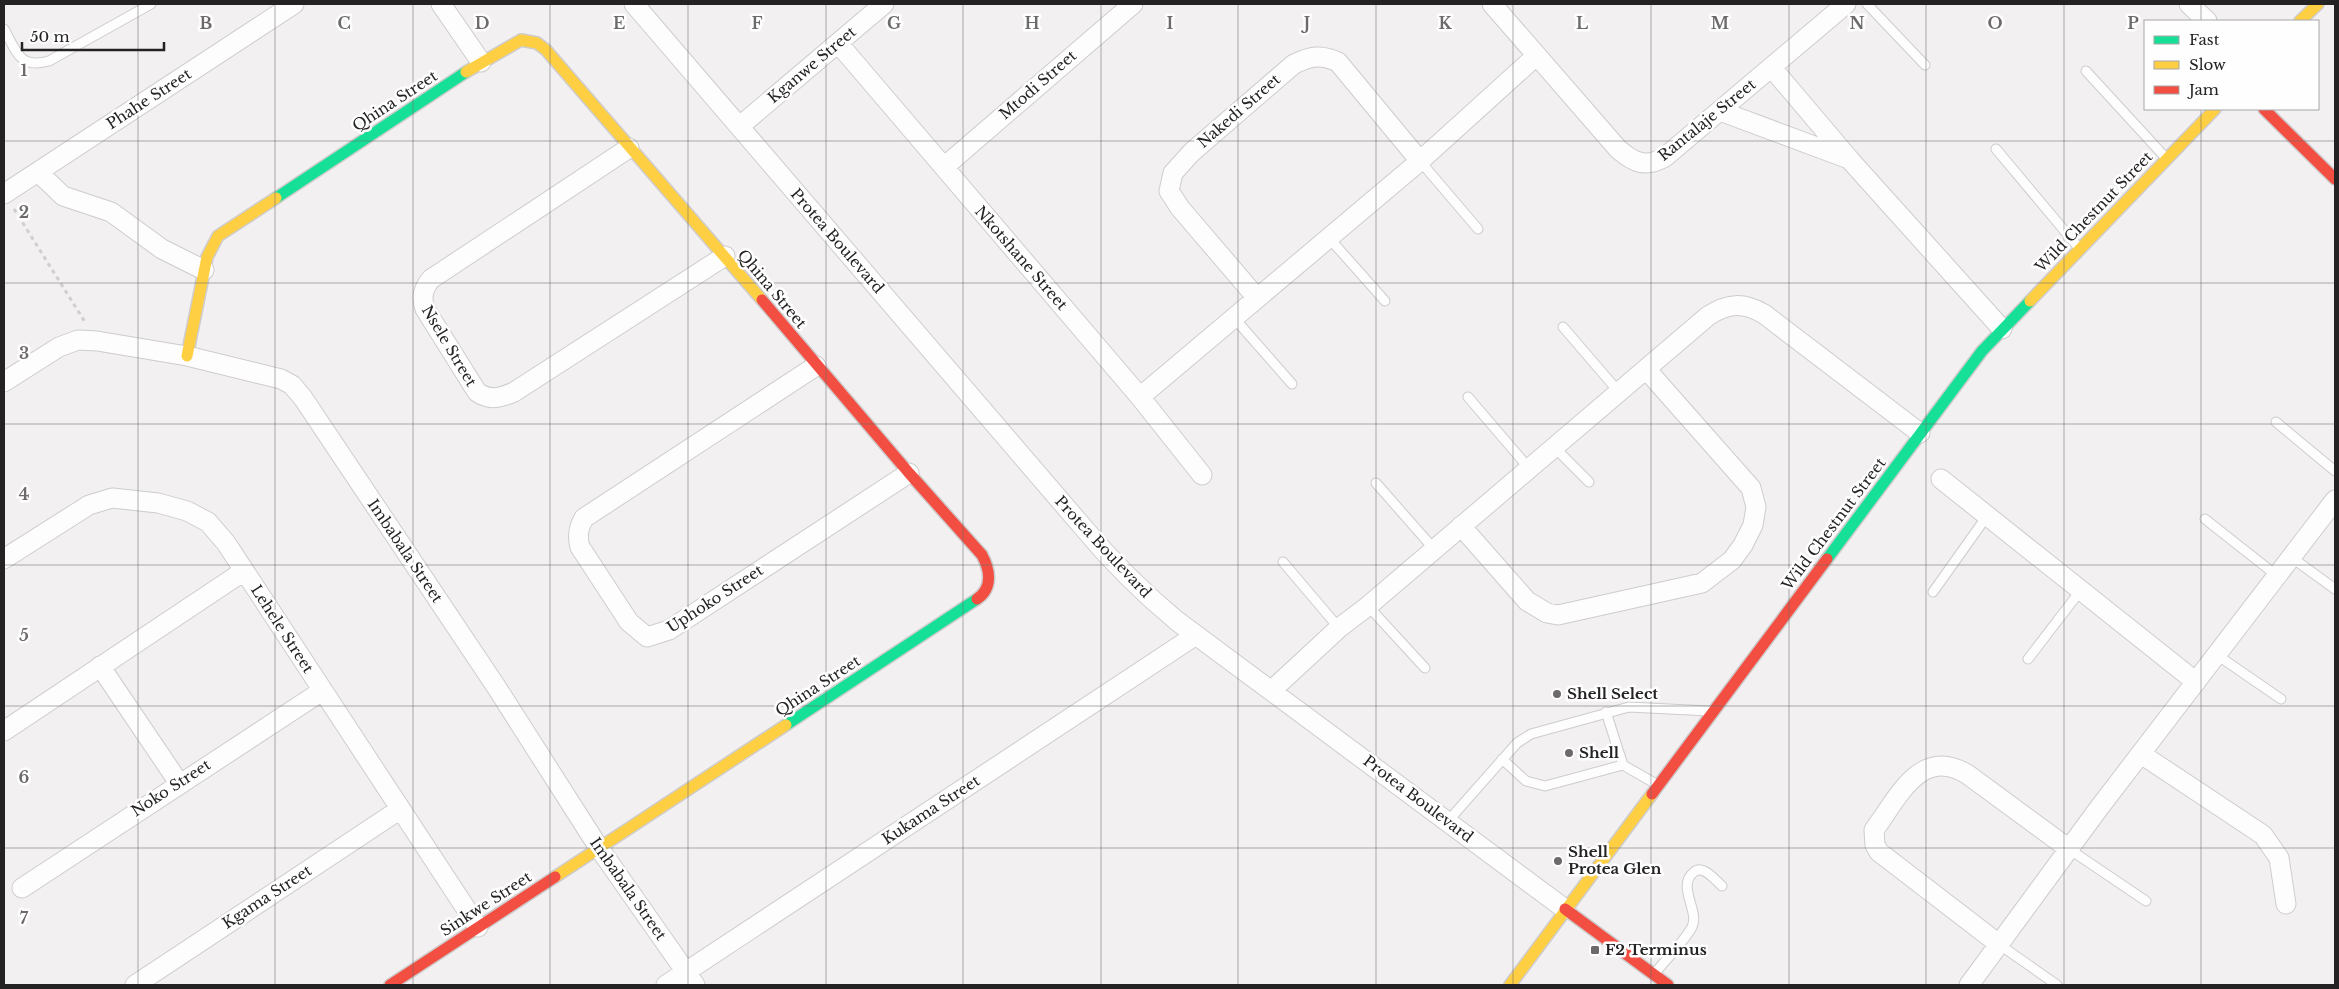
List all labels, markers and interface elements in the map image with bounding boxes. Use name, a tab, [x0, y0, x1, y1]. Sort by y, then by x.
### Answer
text: B	[200, 13, 213, 33]
text: C	[337, 13, 351, 33]
text: D	[475, 13, 489, 33]
text: E	[613, 13, 625, 33]
text: F	[751, 13, 763, 33]
text: G	[887, 13, 901, 33]
text: H	[1024, 13, 1040, 33]
text: I	[1167, 13, 1174, 33]
text: J	[1301, 13, 1310, 33]
text: K	[1438, 13, 1452, 33]
text: L	[1576, 13, 1588, 33]
text: M	[1711, 13, 1729, 33]
text: N	[1849, 13, 1865, 33]
text: O	[1987, 13, 2003, 33]
text: P	[2127, 13, 2139, 33]
scale bar	[22, 20, 165, 52]
legend	[2144, 20, 2319, 110]
street label: Kganwe Street	[764, 22, 860, 107]
text: 50 m	[30, 27, 70, 46]
text: Fast	[2189, 30, 2220, 49]
street label: Mtodi Street	[995, 46, 1080, 123]
text: Slow	[2189, 55, 2226, 74]
text: 1	[21, 60, 28, 80]
street label: Phahe Street	[103, 64, 195, 133]
street label: Qhina Street	[349, 66, 441, 135]
street label: Nakedi Street	[1193, 69, 1284, 152]
street label: Rantalaje Street	[1654, 74, 1760, 165]
text: Jam	[2187, 80, 2219, 99]
street label: Wild Chestnut Street	[2030, 147, 2157, 277]
street label: Protea Boulevard	[787, 184, 888, 297]
text: 2	[19, 202, 29, 222]
street label: Nkotshane Street	[971, 202, 1072, 314]
street label: Qhina Street	[734, 245, 811, 332]
street label: Nsele Street	[418, 302, 481, 390]
text: 3	[19, 343, 29, 363]
street label: Wild Chestnut Street	[1777, 453, 1890, 594]
text: 4	[19, 484, 29, 504]
street label: Protea Boulevard	[1051, 492, 1156, 602]
street label: Imbabala Street	[364, 495, 447, 606]
street label: Uphoko Street	[663, 560, 767, 637]
street label: Lehele Street	[247, 581, 318, 677]
text: 5	[19, 625, 29, 645]
street label: Qhina Street	[772, 651, 864, 720]
place label: Shell Select	[1567, 684, 1658, 703]
marker: Shell Select	[1551, 688, 1563, 700]
place label: Shell	[1579, 743, 1620, 762]
marker: Shell	[1563, 747, 1575, 759]
street label: Protea Boulevard	[1360, 751, 1477, 846]
street label: Noko Street	[127, 755, 214, 820]
text: 6	[19, 767, 30, 787]
street label: Kukama Street	[878, 771, 983, 848]
street label: Imbabala Street	[586, 834, 671, 944]
place label: Shell Protea Glen	[1568, 842, 1661, 878]
marker: Shell Protea Glen	[1552, 855, 1564, 867]
street label: Kgama Street	[219, 860, 315, 933]
street label: Sinkwe Street	[437, 867, 535, 940]
text: 7	[20, 908, 29, 928]
place label: F2 Terminus	[1605, 940, 1707, 959]
marker: F2 Terminus	[1589, 944, 1601, 956]

